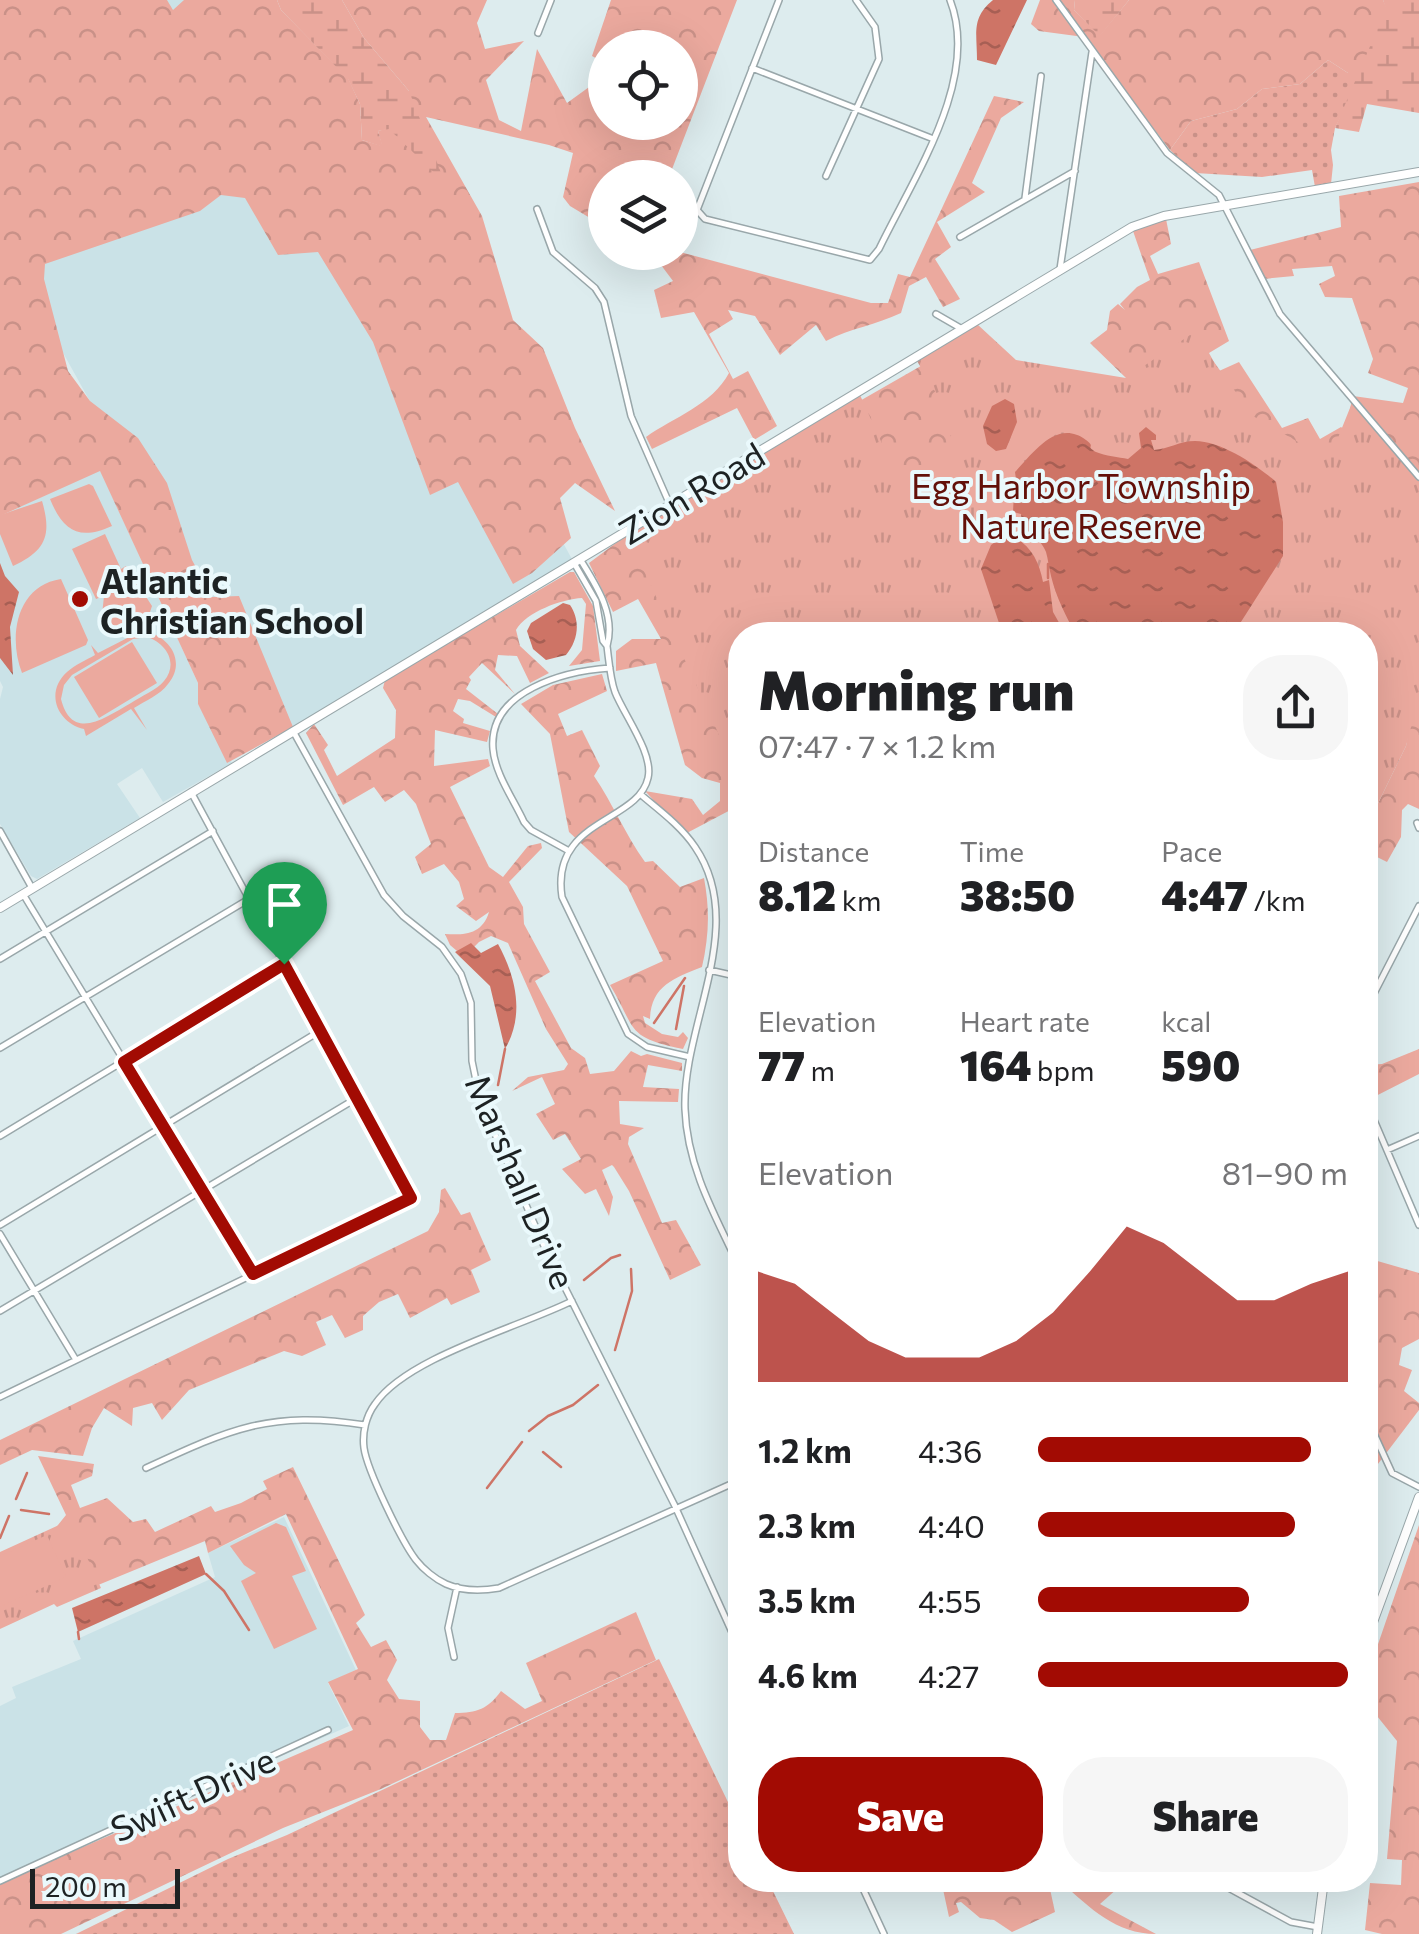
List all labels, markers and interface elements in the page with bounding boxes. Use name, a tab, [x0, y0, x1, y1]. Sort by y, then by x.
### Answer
map controls	[588, 30, 698, 270]
button: locate	[588, 30, 698, 140]
button: layers	[588, 160, 698, 270]
street label: Zion Road	[611, 432, 771, 552]
park label: Egg Harbor Township Nature Reserve	[911, 463, 1251, 546]
place label: Atlantic Christian School	[100, 558, 364, 641]
marker: Atlantic Christian School	[69, 588, 91, 610]
text: Morning run	[758, 654, 1074, 721]
button: share	[1243, 655, 1348, 760]
text: 07:47 · 7 × 1.2 km	[758, 725, 996, 765]
text: Distance	[758, 834, 869, 868]
text: Time	[960, 834, 1024, 868]
text: Pace	[1161, 834, 1222, 868]
pin	[242, 862, 327, 965]
text: 8.12	[758, 868, 836, 920]
text: 38:50	[960, 868, 1075, 920]
text: 4:47	[1161, 868, 1248, 920]
icon: arrive	[257, 877, 312, 932]
text: km	[836, 883, 881, 917]
text: /km	[1248, 883, 1305, 917]
text: Elevation	[758, 1004, 876, 1038]
text: Heart rate	[960, 1004, 1090, 1038]
text: kcal	[1161, 1004, 1211, 1038]
text: 77	[758, 1038, 805, 1090]
text: 164	[960, 1038, 1032, 1090]
text: 590	[1161, 1038, 1240, 1090]
text: m	[805, 1053, 835, 1087]
text: bpm	[1032, 1053, 1094, 1087]
street label: Marshall Drive	[458, 1068, 586, 1294]
text: Elevation	[758, 1152, 893, 1192]
text: 81–90 m	[1222, 1152, 1348, 1192]
text: 1.2 km	[758, 1430, 852, 1470]
text: 4:36	[918, 1430, 982, 1470]
text: 2.3 km	[758, 1505, 856, 1545]
text: 4:40	[918, 1505, 985, 1545]
text: 3.5 km	[758, 1580, 856, 1620]
text: 4:55	[918, 1580, 982, 1620]
text: 4.6 km	[758, 1655, 858, 1695]
text: 4:27	[918, 1655, 979, 1695]
street label: Swift Drive	[103, 1736, 281, 1850]
button: Save	[758, 1757, 1043, 1872]
button: Share	[1063, 1757, 1348, 1872]
scale bar	[30, 1864, 180, 1908]
text: 200 m	[45, 1869, 127, 1903]

